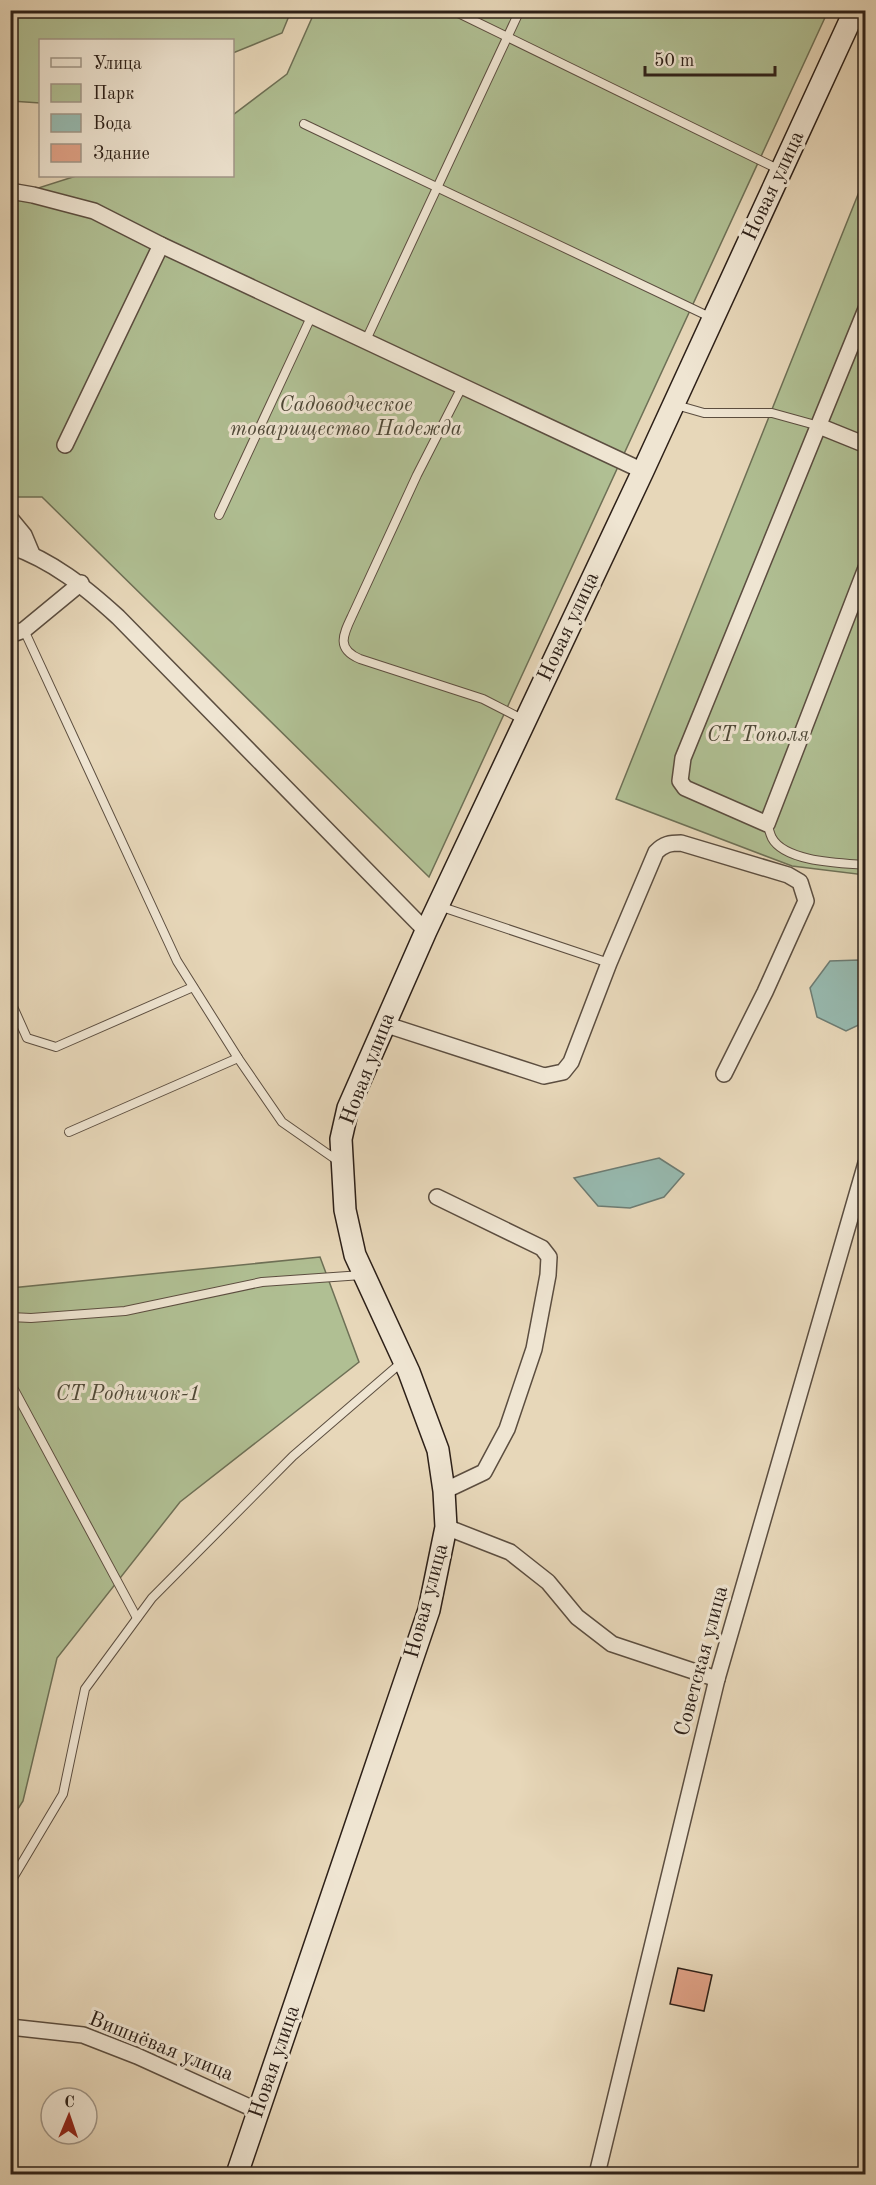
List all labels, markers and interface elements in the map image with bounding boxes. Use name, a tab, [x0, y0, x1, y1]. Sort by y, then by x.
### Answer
legend	[39, 39, 234, 177]
scale bar	[645, 39, 776, 77]
text: 50 m	[654, 52, 694, 70]
text: Улица	[93, 55, 142, 73]
text: Парк	[93, 85, 134, 103]
text: Вода	[93, 115, 132, 133]
street label: Новая улица	[740, 128, 808, 244]
text: Здание	[93, 145, 150, 163]
park label: Садоводческое товарищество Надежда	[230, 395, 462, 440]
street label: Новая улица	[535, 569, 603, 685]
park label: СТ Тополя	[707, 725, 809, 746]
street label: Новая улица	[337, 1010, 399, 1128]
park label: СТ Родничок-1	[56, 1384, 200, 1405]
street label: Новая улица	[402, 1541, 452, 1661]
street label: Советская улица	[672, 1584, 732, 1738]
street label: Новая улица	[246, 2003, 304, 2121]
street label: Вишнёвая улица	[86, 2008, 236, 2086]
north arrow	[39, 2086, 99, 2146]
text: С	[64, 2095, 75, 2111]

